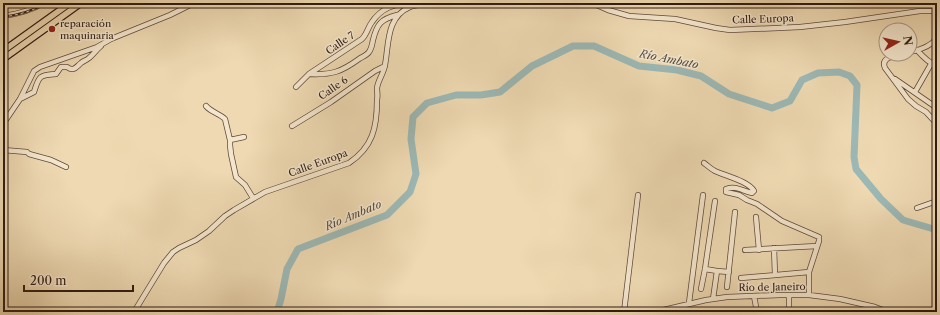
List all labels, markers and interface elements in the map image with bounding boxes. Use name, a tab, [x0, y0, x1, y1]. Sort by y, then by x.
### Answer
street label: Calle Europa	[732, 11, 795, 27]
place label: reparación maquinaria	[60, 17, 115, 42]
north arrow	[878, 22, 918, 62]
marker: reparación maquinaria	[47, 24, 57, 34]
street label: Calle 7	[323, 29, 357, 57]
text: N	[900, 35, 916, 47]
water label: Río Ambato	[637, 46, 700, 72]
street label: Calle 6	[316, 73, 350, 103]
street label: Calle Europa	[287, 146, 350, 180]
water label: Río Ambato	[322, 197, 383, 234]
scale bar	[24, 267, 133, 293]
text: 200 m	[30, 273, 67, 288]
street label: Río de Janeiro	[738, 280, 806, 294]

